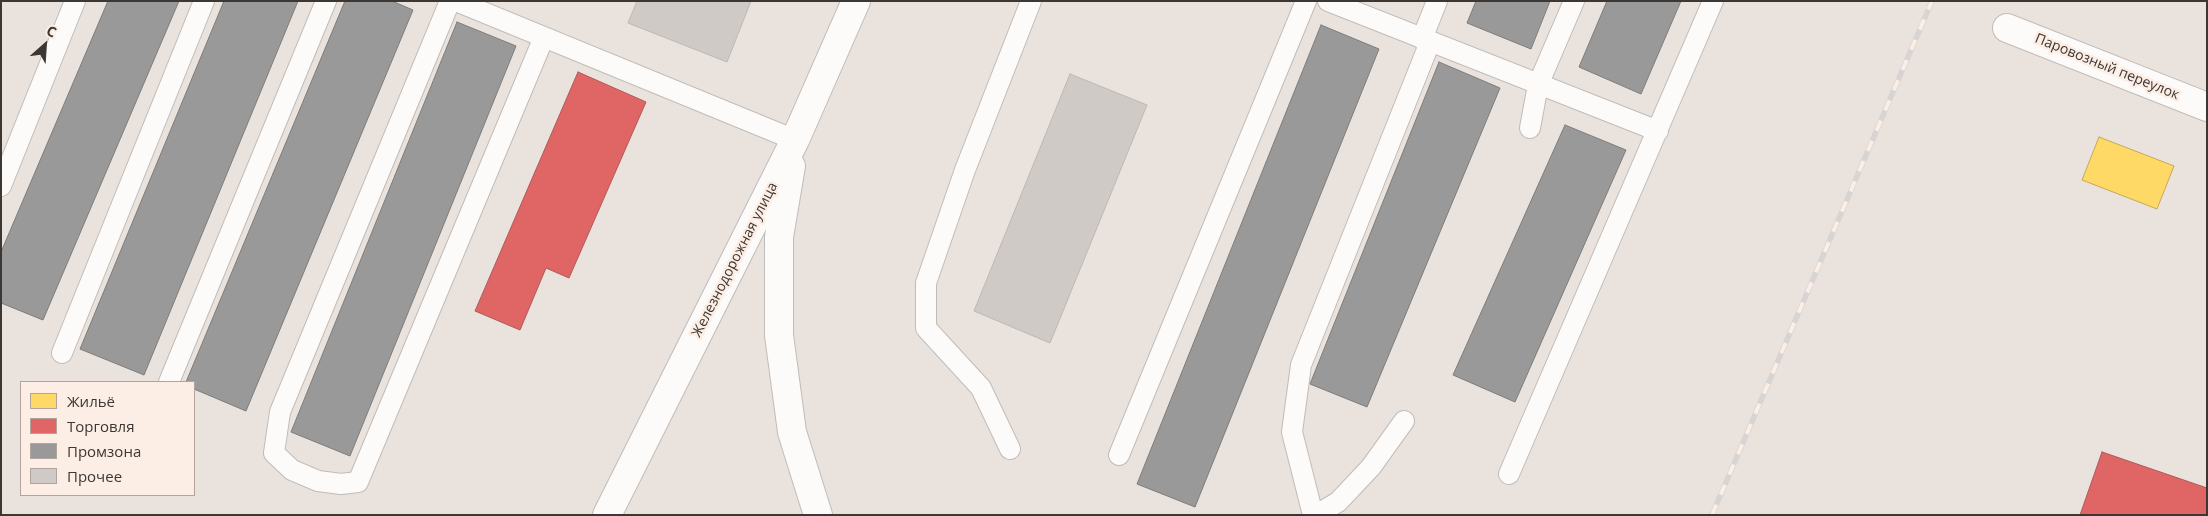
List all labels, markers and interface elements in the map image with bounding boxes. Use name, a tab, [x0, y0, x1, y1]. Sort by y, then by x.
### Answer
north arrow	[20, 20, 70, 70]
text: С	[44, 21, 60, 42]
street label: Паровозный переулок	[2032, 30, 2182, 104]
street label: Железнодорожная улица	[689, 180, 781, 340]
legend	[20, 381, 195, 496]
text: Жильё	[67, 391, 115, 411]
text: Торговля	[67, 416, 134, 436]
text: Промзона	[67, 441, 141, 461]
text: Прочее	[67, 466, 122, 486]

